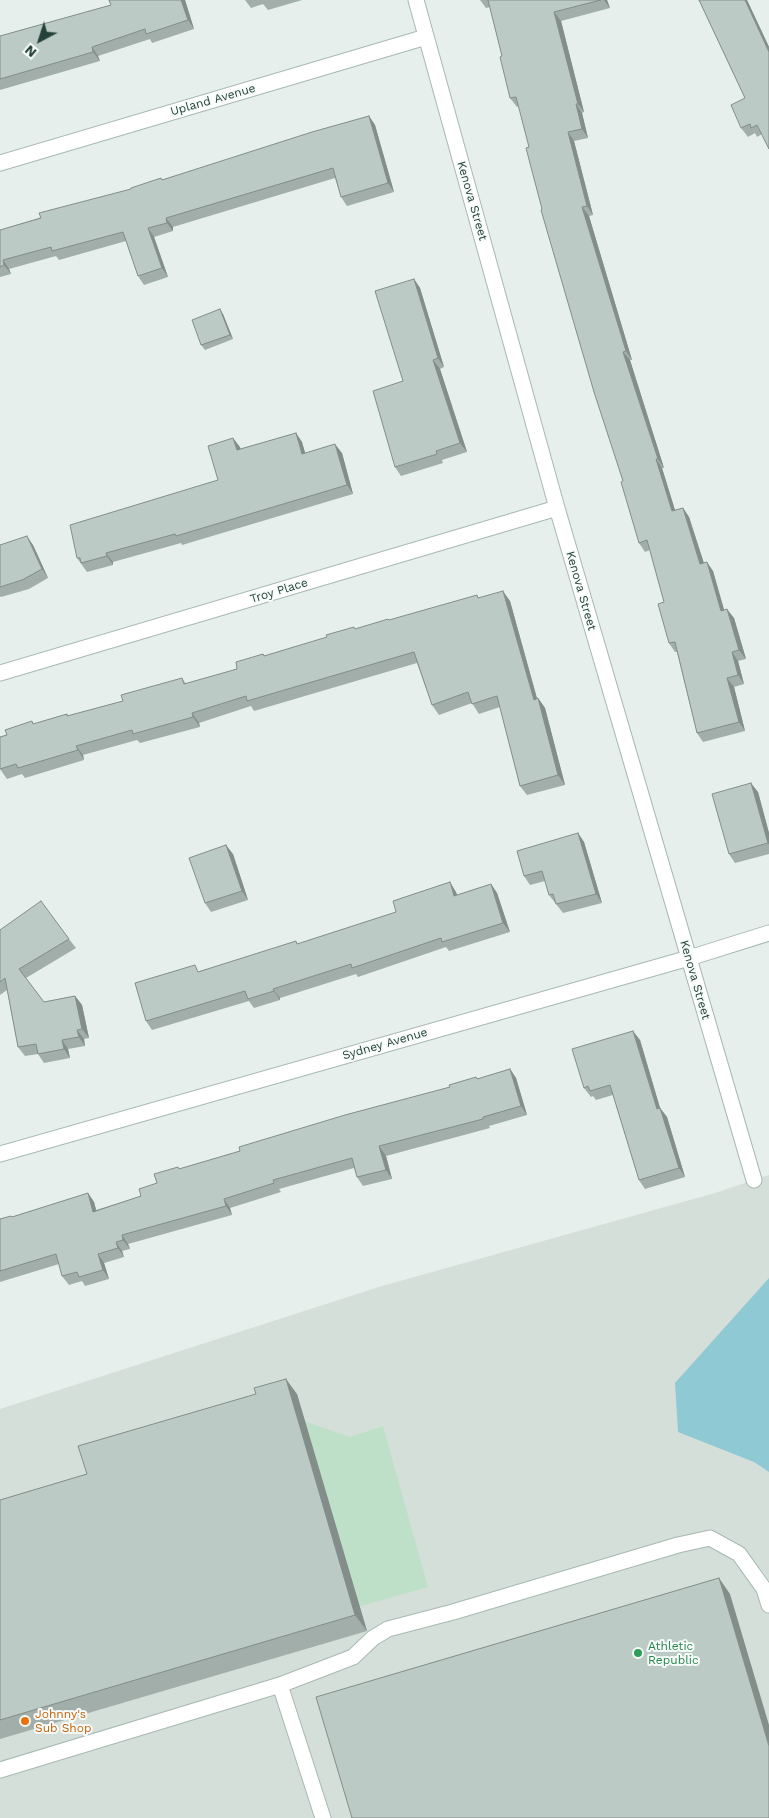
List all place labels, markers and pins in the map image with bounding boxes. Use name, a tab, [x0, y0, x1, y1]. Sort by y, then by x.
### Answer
place label: Athletic Republic	[648, 1639, 699, 1667]
marker: Athletic Republic	[632, 1647, 644, 1659]
place label: Johnny's Sub Shop	[35, 1707, 91, 1735]
marker: Johnny's Sub Shop	[19, 1715, 31, 1727]

